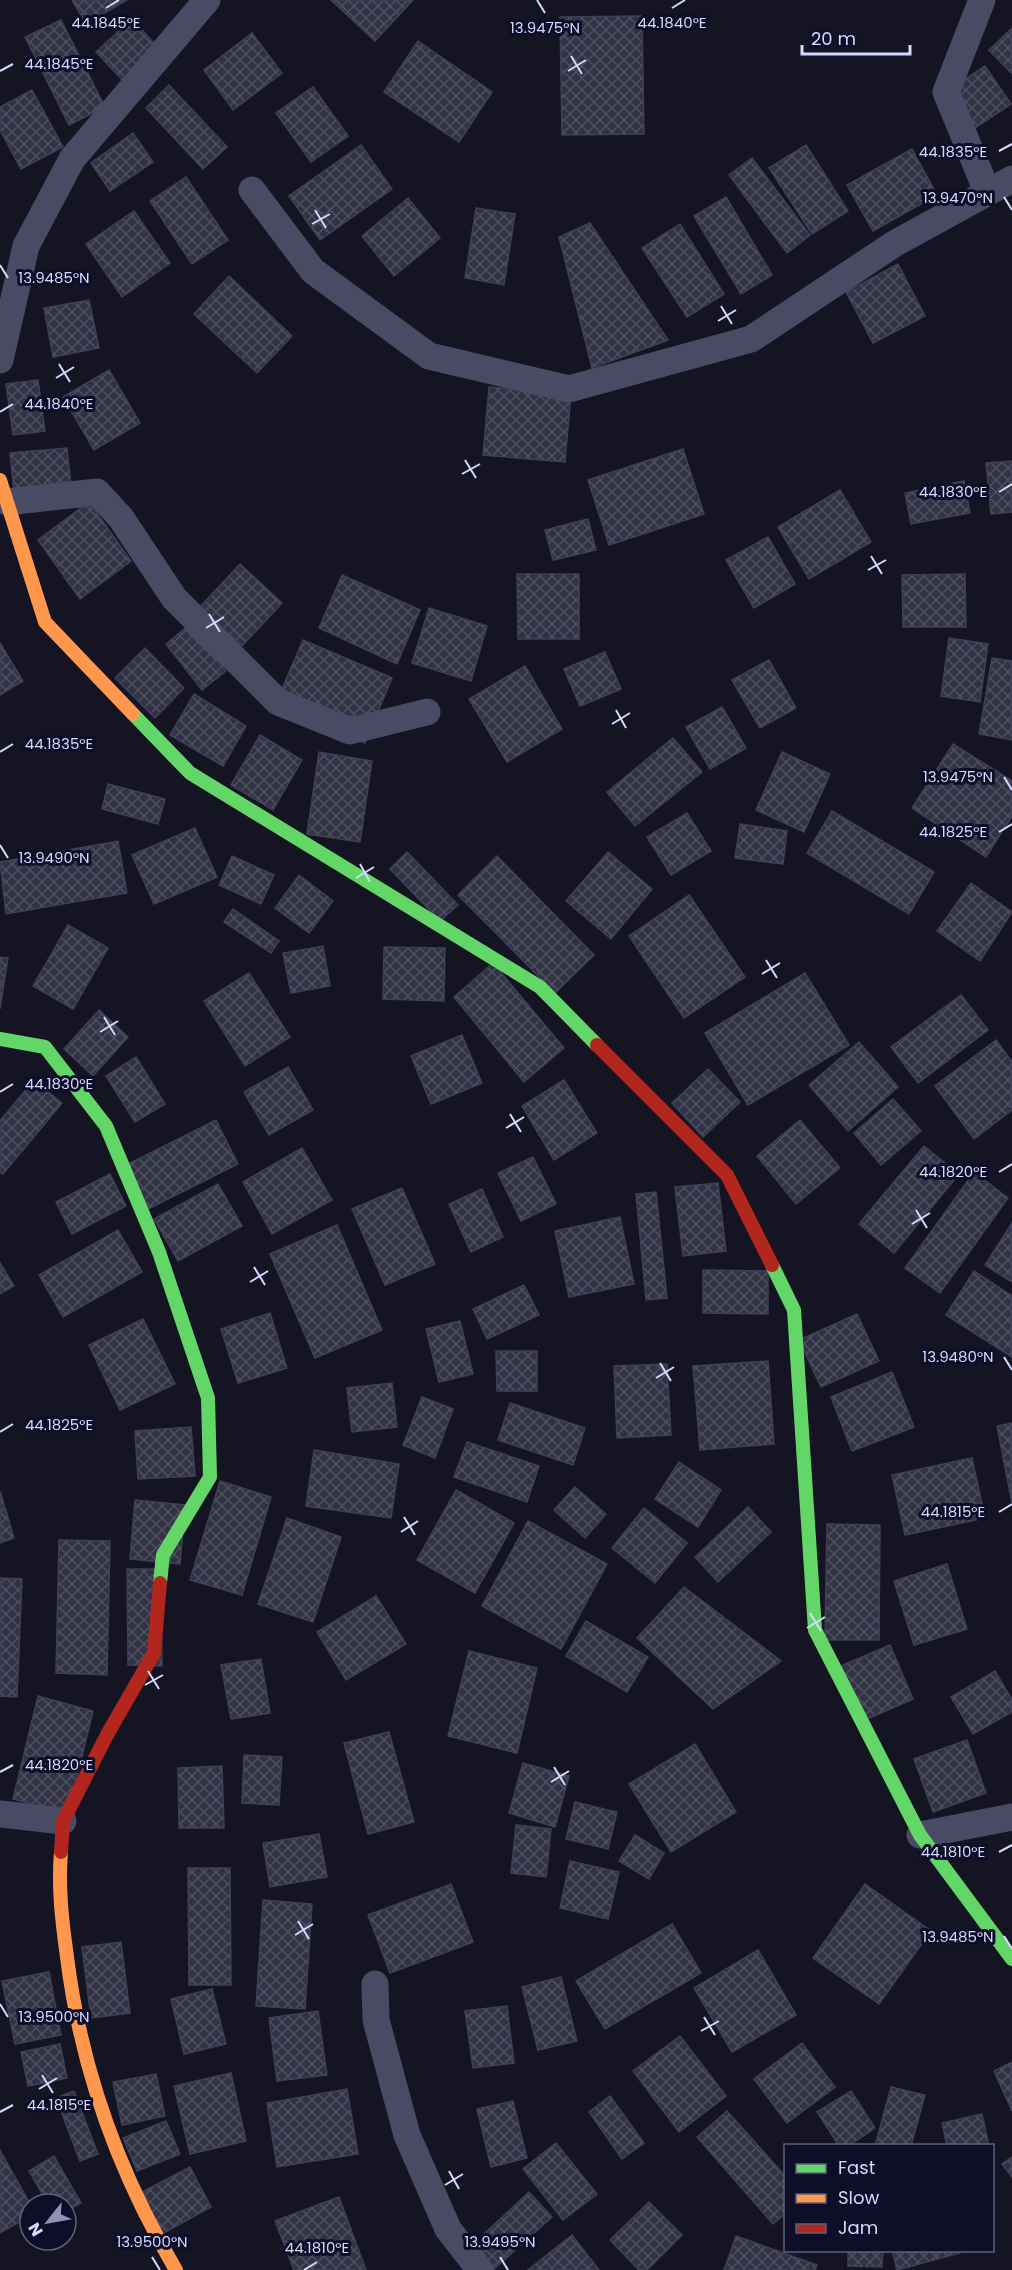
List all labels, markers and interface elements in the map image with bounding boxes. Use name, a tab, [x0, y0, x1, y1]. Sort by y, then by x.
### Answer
text: 44.1845°E	[72, 12, 141, 33]
text: 44.1840°E	[638, 12, 707, 33]
text: 13.9475°N	[510, 17, 580, 38]
scale bar	[802, 18, 910, 56]
text: 20 m	[811, 26, 856, 51]
text: 44.1845°E	[25, 53, 94, 74]
text: 44.1835°E	[919, 141, 987, 162]
text: 13.9470°N	[923, 187, 993, 208]
text: 13.9485°N	[18, 267, 90, 288]
text: 44.1840°E	[25, 393, 94, 414]
text: 44.1830°E	[919, 481, 987, 502]
text: 44.1835°E	[25, 733, 93, 754]
text: 13.9475°N	[923, 766, 993, 787]
text: 44.1825°E	[919, 821, 987, 842]
text: 13.9490°N	[18, 847, 90, 868]
text: 44.1830°E	[25, 1073, 93, 1094]
text: 44.1820°E	[919, 1161, 987, 1182]
text: 13.9480°N	[922, 1346, 994, 1367]
text: 44.1825°E	[25, 1414, 93, 1435]
text: 44.1815°E	[921, 1501, 985, 1522]
text: 44.1820°E	[25, 1754, 93, 1775]
text: 44.1810°E	[921, 1841, 985, 1862]
text: 13.9485°N	[922, 1926, 994, 1947]
text: 13.9500°N	[18, 2006, 90, 2027]
text: 44.1815°E	[27, 2094, 91, 2115]
legend	[784, 2144, 994, 2252]
text: Fast	[838, 2155, 875, 2180]
text: Slow	[838, 2185, 880, 2210]
north arrow	[18, 2192, 78, 2252]
text: Jam	[838, 2215, 878, 2240]
text: N	[23, 2218, 49, 2241]
text: 13.9500°N	[116, 2231, 188, 2252]
text: 13.9495°N	[464, 2231, 536, 2252]
text: 44.1810°E	[285, 2237, 349, 2258]

